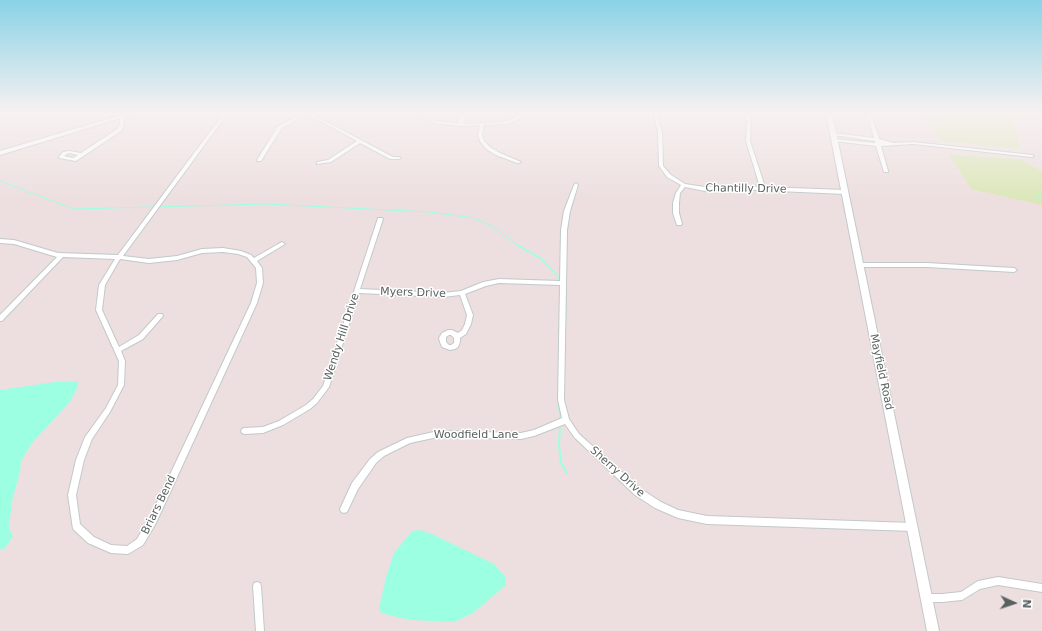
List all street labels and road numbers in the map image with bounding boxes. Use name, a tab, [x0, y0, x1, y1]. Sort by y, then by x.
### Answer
street label: Chantilly Drive	[705, 182, 787, 196]
street label: Myers Drive	[380, 285, 446, 301]
street label: Wendy Hill Drive	[322, 292, 362, 382]
street label: Mayfield Road	[866, 333, 896, 411]
street label: Woodfield Lane	[434, 428, 518, 442]
street label: Sherry Drive	[587, 444, 647, 500]
street label: Briars Bend	[139, 473, 179, 537]

